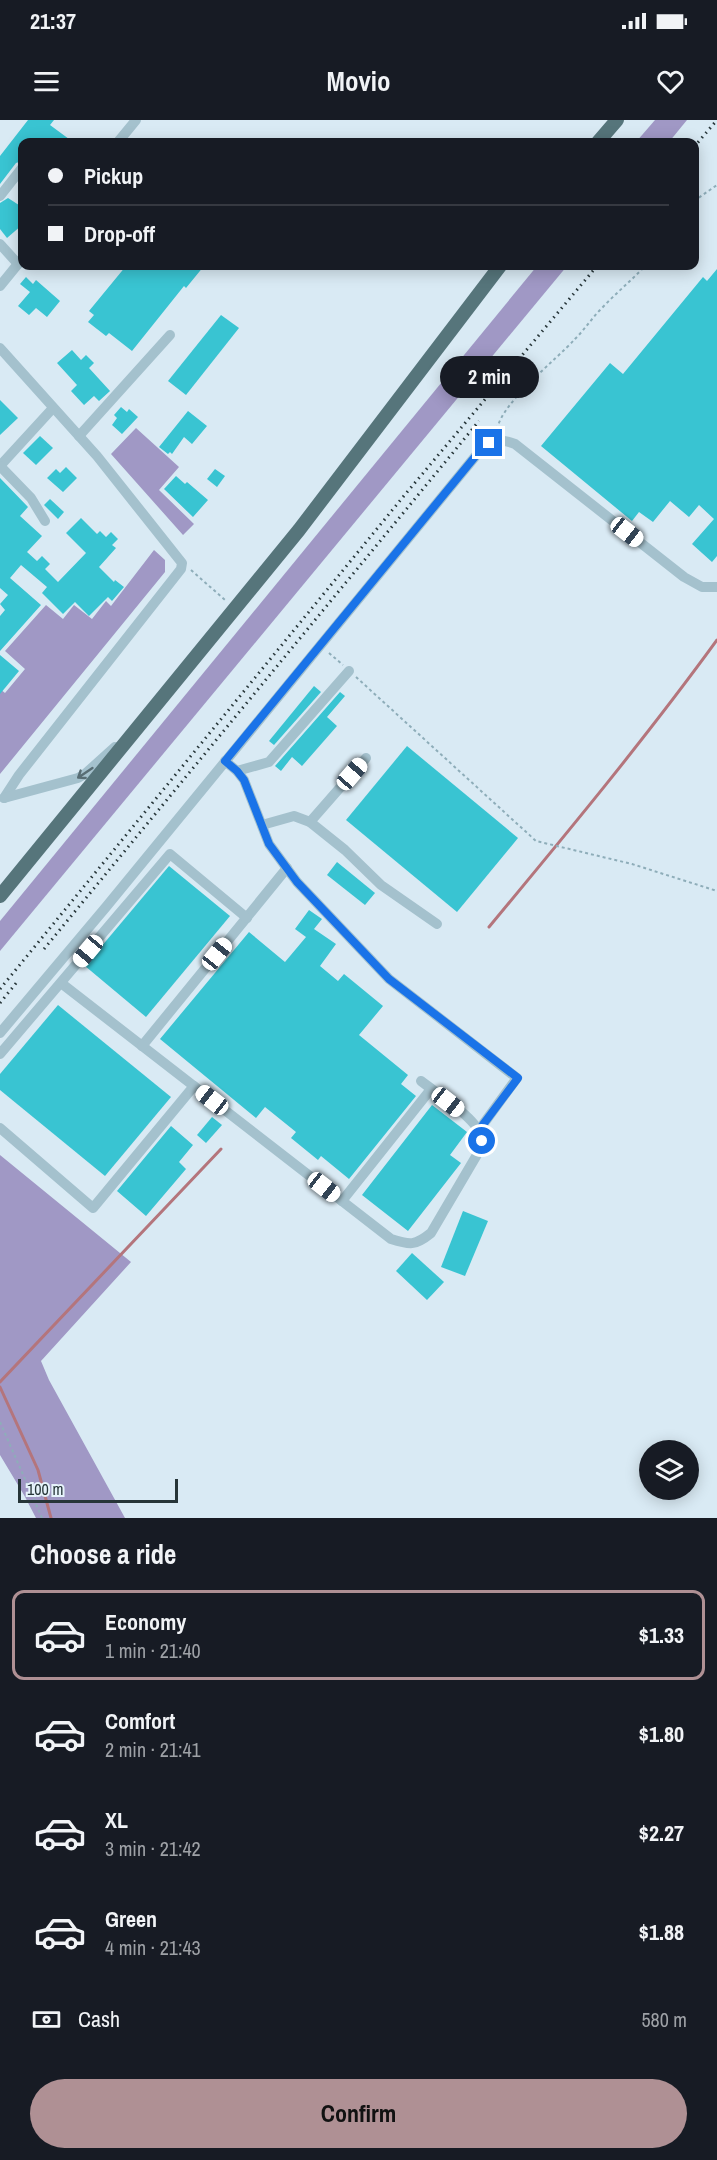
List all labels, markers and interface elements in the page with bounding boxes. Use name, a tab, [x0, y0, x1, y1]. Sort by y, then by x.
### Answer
text: 21:37	[30, 6, 76, 36]
text: Movio	[327, 63, 390, 99]
icon: menu	[30, 65, 63, 98]
icon: heart	[654, 65, 687, 98]
text: Pickup	[84, 161, 143, 191]
text: Drop-off	[84, 219, 155, 249]
callout: 2 min	[440, 356, 538, 398]
text: 2 min	[468, 363, 511, 390]
route end	[475, 429, 502, 456]
car	[607, 514, 647, 550]
car	[333, 755, 371, 793]
one-way arrow	[77, 767, 93, 779]
car	[70, 931, 106, 971]
car	[199, 934, 235, 974]
car	[192, 1082, 232, 1118]
car	[428, 1084, 468, 1120]
route start	[468, 1127, 495, 1154]
car	[304, 1169, 344, 1205]
map controls	[639, 1440, 699, 1500]
button: layers	[639, 1440, 699, 1500]
scale bar	[18, 1476, 178, 1504]
text: 100 m	[27, 1478, 63, 1500]
text: Choose a ride	[30, 1536, 176, 1572]
text: Economy	[105, 1607, 186, 1637]
icon: car	[33, 1608, 87, 1662]
text: $1.33	[639, 1620, 684, 1650]
text: 1 min · 21:40	[105, 1637, 201, 1664]
text: Comfort	[105, 1706, 175, 1736]
icon: car	[33, 1707, 87, 1761]
text: $1.80	[639, 1719, 684, 1749]
text: 2 min · 21:41	[105, 1736, 201, 1763]
text: XL	[105, 1805, 128, 1835]
icon: car	[33, 1806, 87, 1860]
text: $2.27	[639, 1818, 684, 1848]
text: 3 min · 21:42	[105, 1835, 201, 1862]
text: Green	[105, 1904, 157, 1934]
icon: car	[33, 1905, 87, 1959]
text: $1.88	[639, 1917, 684, 1947]
text: 4 min · 21:43	[105, 1934, 201, 1961]
icon: cash	[30, 2003, 63, 2036]
text: Cash	[78, 2004, 120, 2034]
text: 580 m	[641, 2006, 687, 2033]
button: Confirm	[30, 2079, 687, 2148]

